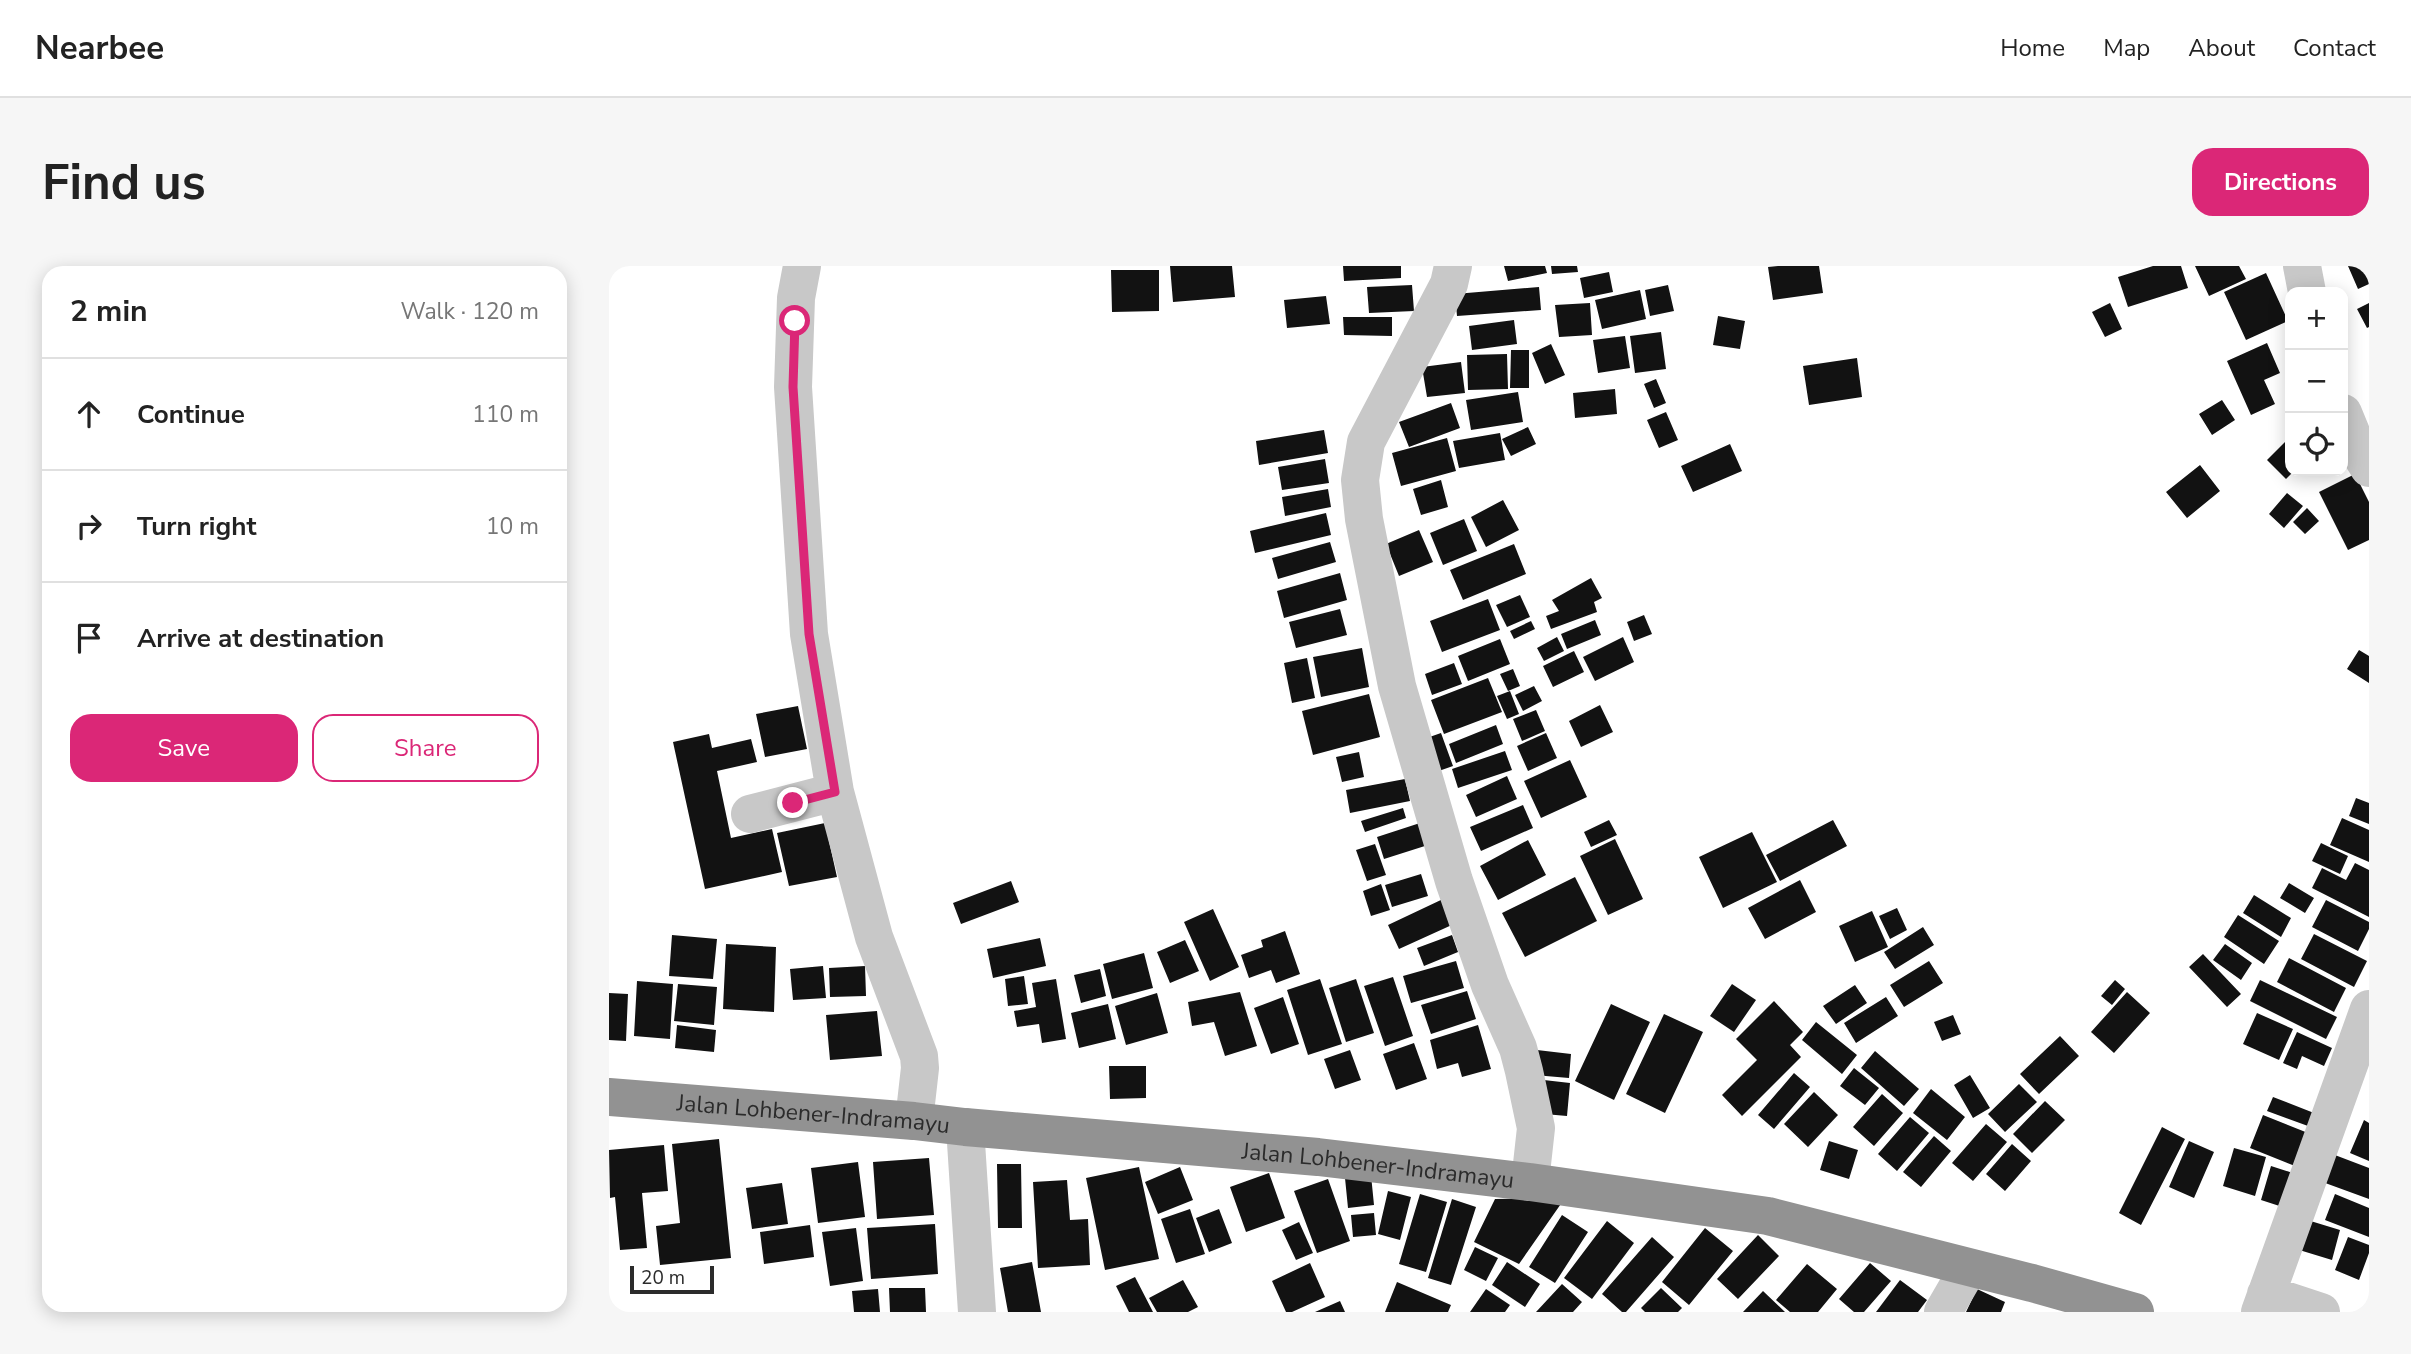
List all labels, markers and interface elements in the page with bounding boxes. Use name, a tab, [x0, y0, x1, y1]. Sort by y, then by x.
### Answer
text: Nearbee	[35, 26, 164, 71]
text: Home	[2000, 32, 2065, 64]
text: Map	[2103, 32, 2150, 64]
text: About	[2188, 32, 2255, 64]
text: Contact	[2293, 32, 2376, 64]
button: Directions	[2192, 148, 2369, 216]
text: Find us	[42, 149, 206, 216]
map controls	[2285, 287, 2348, 476]
button: +	[2285, 287, 2348, 350]
text: 2 min	[70, 291, 148, 332]
text: Walk · 120 m	[400, 296, 539, 327]
route start	[779, 305, 810, 336]
button: −	[2285, 350, 2348, 413]
icon: ahead	[70, 395, 108, 433]
text: Continue	[137, 397, 245, 432]
text: 110 m	[472, 399, 539, 430]
button: locate	[2285, 413, 2348, 476]
icon: right	[70, 507, 108, 545]
text: Turn right	[137, 509, 256, 544]
text: 10 m	[486, 511, 539, 542]
icon: arrive	[70, 619, 108, 657]
text: Arrive at destination	[137, 621, 384, 656]
button: Save	[70, 714, 298, 782]
button: Share	[312, 714, 539, 782]
route end	[777, 787, 808, 818]
street label: Jalan Lohbener-Indramayu	[675, 1087, 951, 1141]
street label: Jalan Lohbener-Indramayu	[1240, 1135, 1516, 1195]
scale bar	[630, 1263, 714, 1295]
text: 20 m	[641, 1265, 685, 1291]

